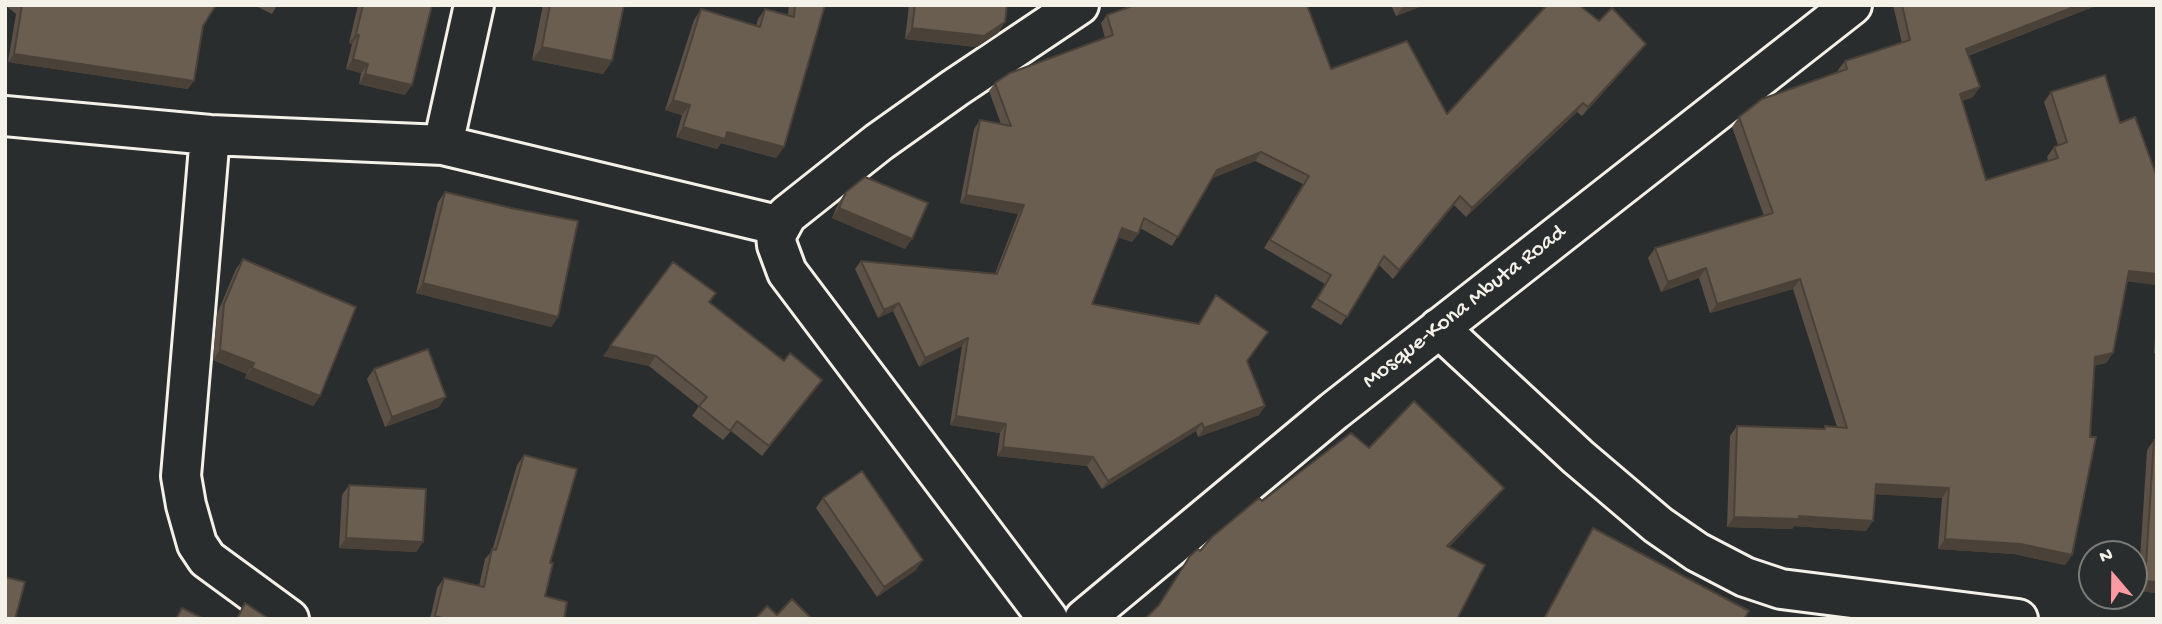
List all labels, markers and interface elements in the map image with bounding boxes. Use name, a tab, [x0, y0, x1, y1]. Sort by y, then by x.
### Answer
street label: Mosque-Kona Mbuta Road	[1358, 220, 1572, 396]
north arrow	[2078, 540, 2148, 610]
text: N	[2097, 544, 2116, 570]

